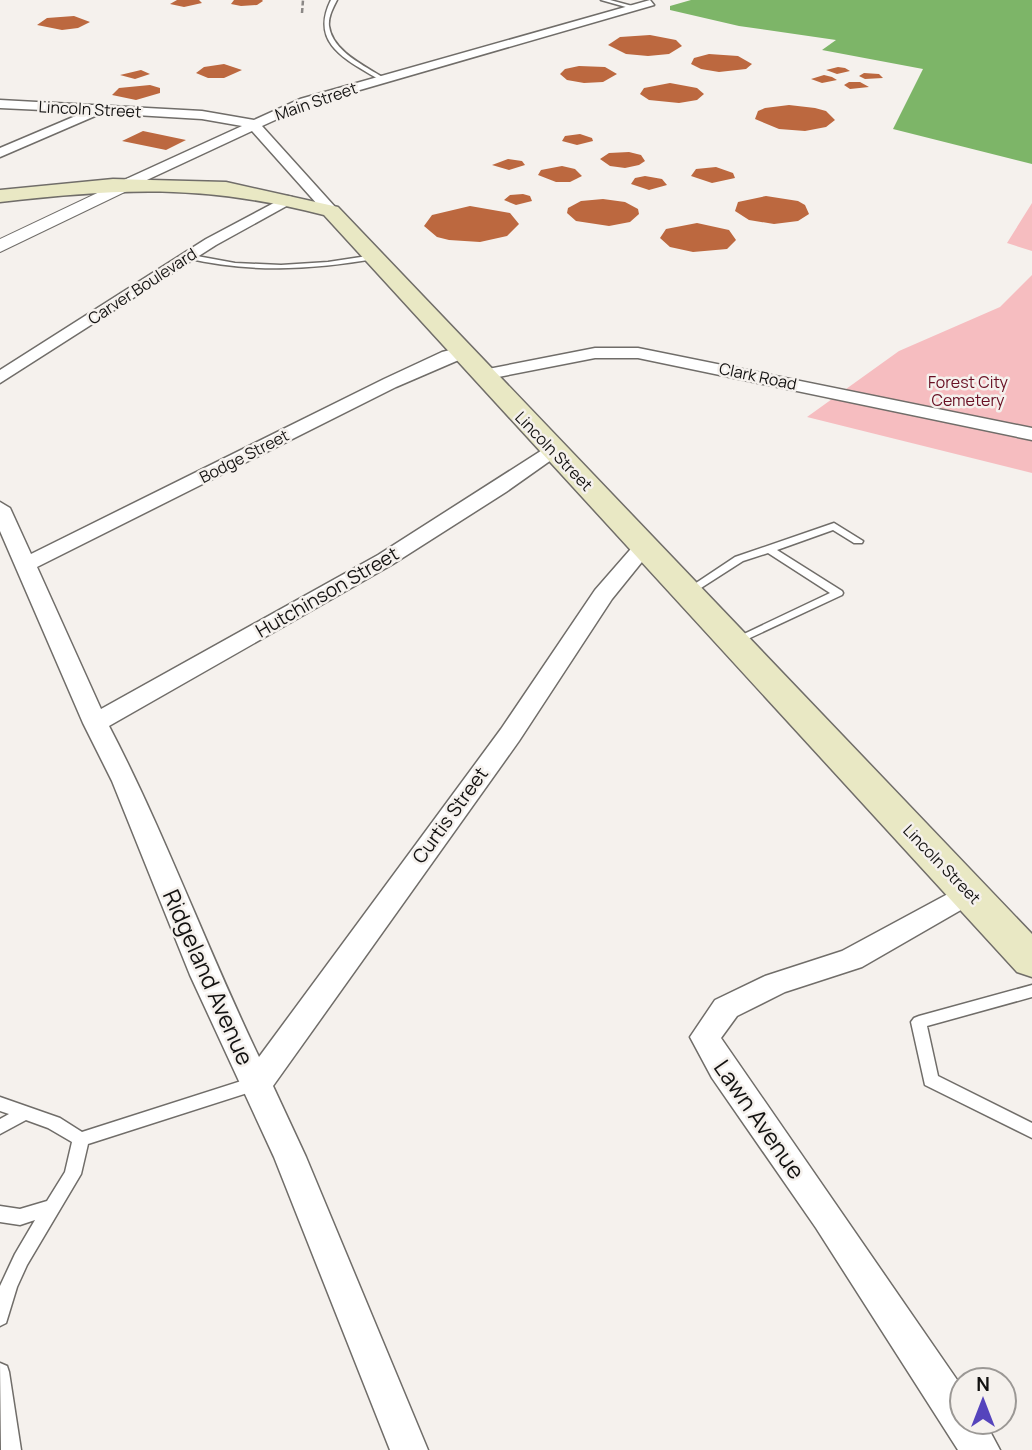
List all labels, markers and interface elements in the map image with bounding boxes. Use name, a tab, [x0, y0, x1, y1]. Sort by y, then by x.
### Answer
street label: Main Street	[272, 77, 360, 125]
street label: Lincoln Street	[38, 95, 142, 123]
street label: Carver Boulevard	[83, 243, 201, 329]
street label: Clark Road	[717, 357, 799, 395]
park label: Forest City Cemetery	[928, 371, 1009, 411]
street label: Lincoln Street	[510, 406, 598, 496]
street label: Bodge Street	[195, 424, 293, 488]
street label: Hutchinson Street	[251, 540, 403, 644]
street label: Curtis Street	[406, 762, 494, 868]
street label: Lincoln Street	[898, 819, 986, 909]
street label: Ridgeland Avenue	[156, 884, 262, 1070]
street label: Lawn Avenue	[707, 1053, 813, 1185]
north arrow	[948, 1366, 1018, 1436]
text: N	[976, 1371, 990, 1397]

